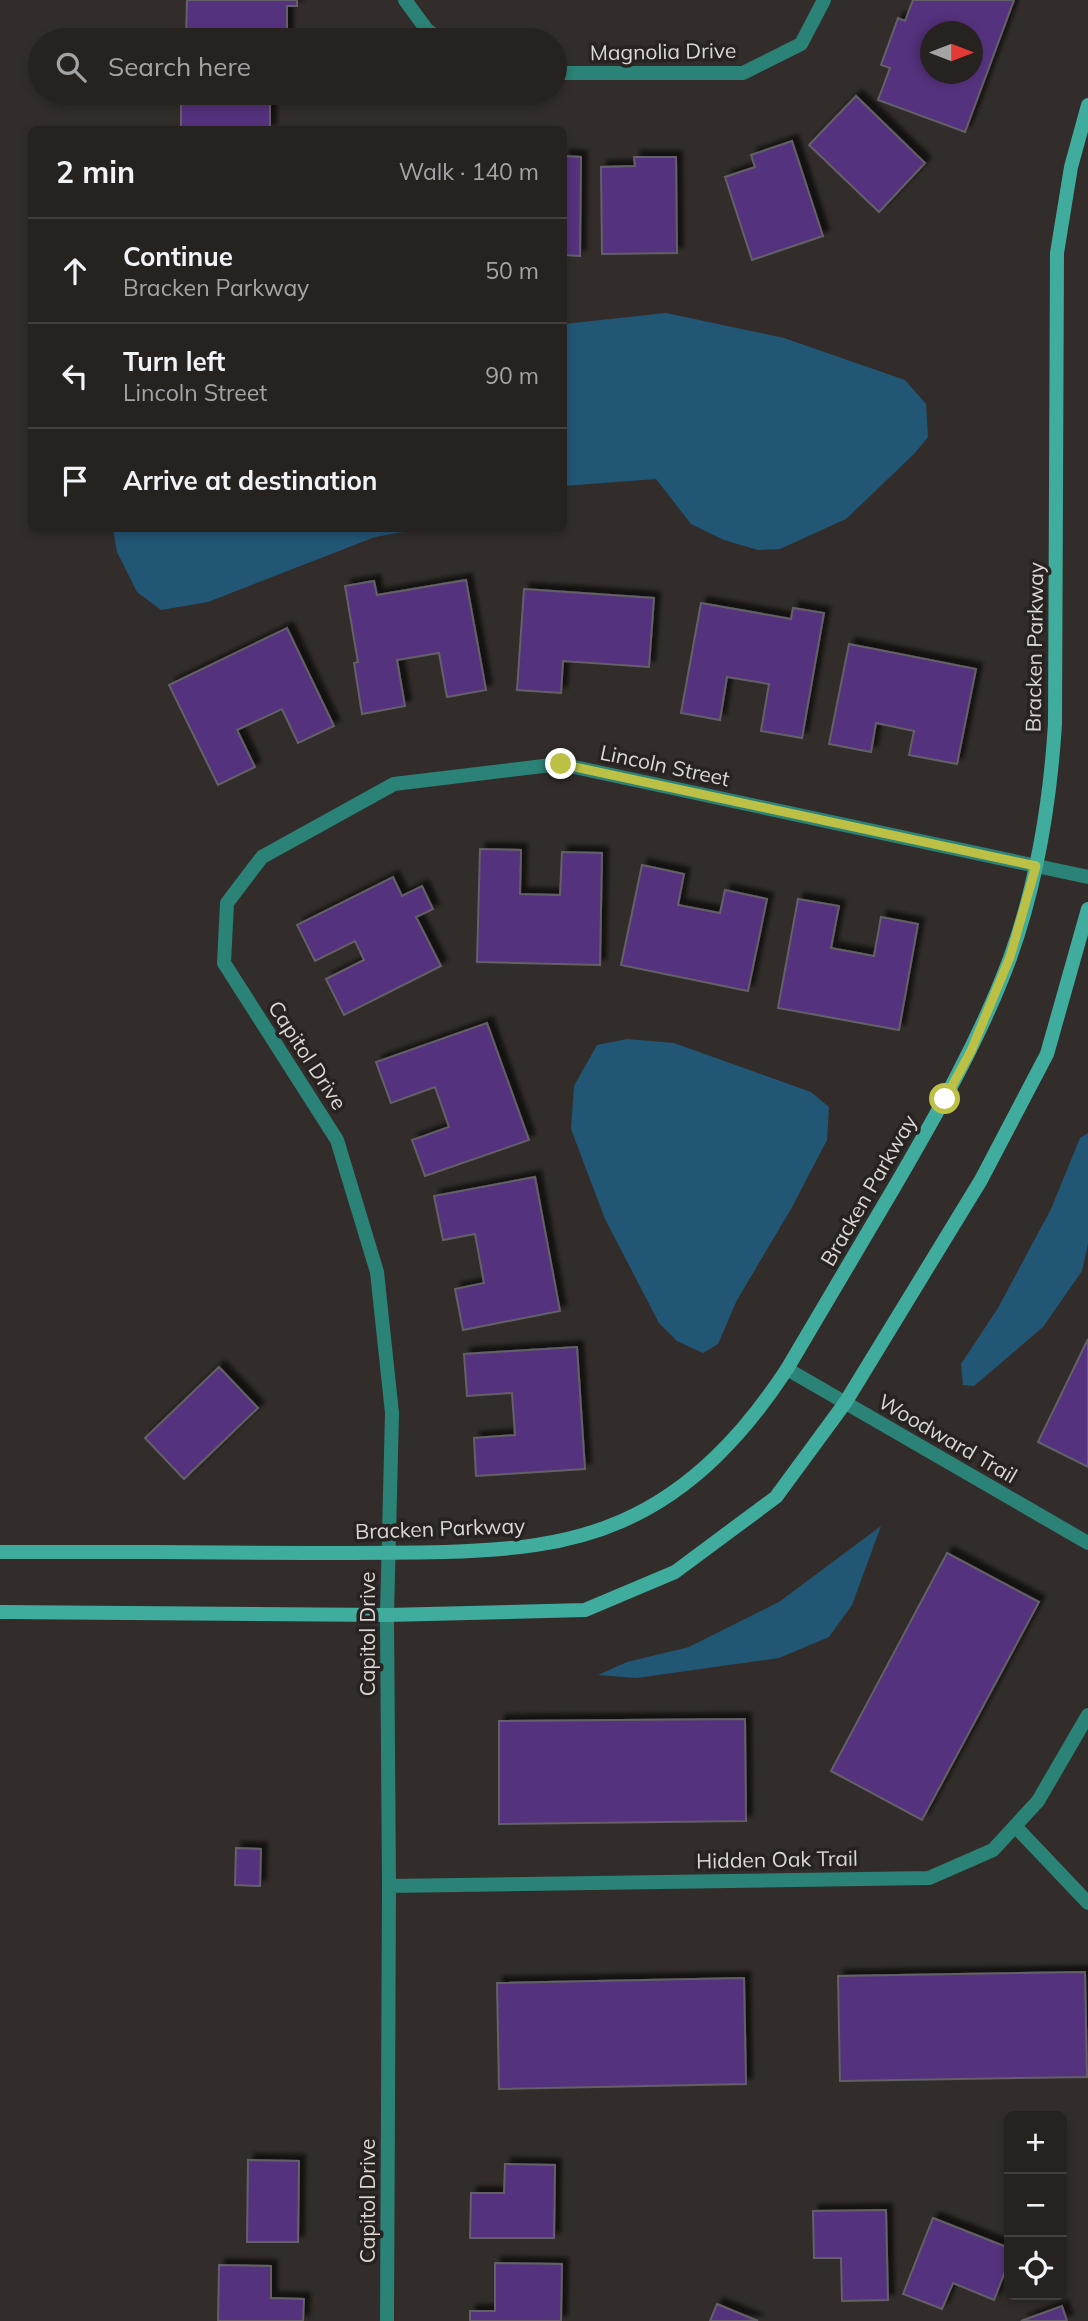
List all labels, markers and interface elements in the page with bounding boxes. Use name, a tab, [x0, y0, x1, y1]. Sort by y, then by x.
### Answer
north arrow	[920, 21, 983, 84]
search box	[28, 28, 567, 105]
street label: Magnolia Drive	[590, 37, 736, 65]
icon: search	[52, 48, 90, 86]
text: Search here	[108, 50, 251, 83]
text: 2 min	[56, 153, 135, 191]
text: Walk · 140 m	[399, 157, 539, 186]
text: Continue	[123, 240, 233, 273]
icon: ahead	[56, 252, 94, 290]
text: 50 m	[485, 256, 539, 285]
text: Bracken Parkway	[123, 273, 309, 302]
text: Turn left	[123, 345, 225, 378]
icon: left	[56, 357, 94, 395]
text: 90 m	[485, 361, 539, 390]
text: Lincoln Street	[123, 378, 267, 407]
icon: arrive	[56, 462, 94, 500]
text: Arrive at destination	[123, 464, 378, 497]
street label: Bracken Parkway	[1020, 562, 1048, 732]
street label: Lincoln Street	[598, 739, 732, 791]
route end	[545, 748, 576, 779]
street label: Capitol Drive	[263, 996, 353, 1114]
route start	[929, 1083, 960, 1114]
street label: Bracken Parkway	[814, 1110, 922, 1270]
street label: Woodward Trail	[874, 1388, 1022, 1488]
street label: Bracken Parkway	[355, 1512, 525, 1544]
street label: Capitol Drive	[354, 1572, 380, 1696]
street label: Hidden Oak Trail	[696, 1845, 858, 1873]
map controls	[1004, 2111, 1067, 2300]
button: +	[1004, 2111, 1067, 2174]
street label: Capitol Drive	[354, 2139, 380, 2263]
button: −	[1004, 2174, 1067, 2237]
button: locate	[1004, 2237, 1067, 2300]

